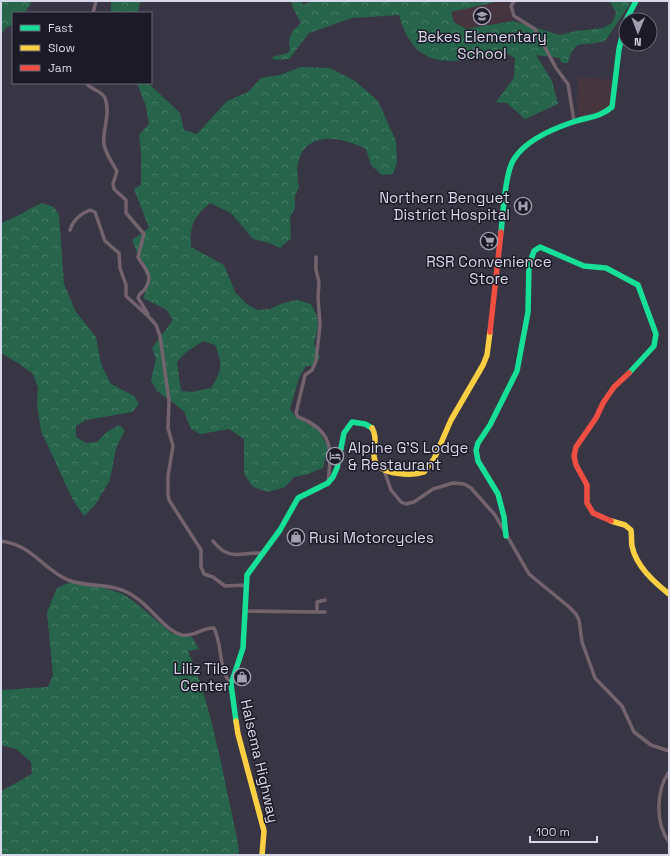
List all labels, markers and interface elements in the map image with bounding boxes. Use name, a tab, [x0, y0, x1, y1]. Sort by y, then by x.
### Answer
school or university icon: Bekes Elementary School	[472, 6, 492, 26]
legend	[12, 12, 152, 84]
north arrow	[618, 12, 658, 52]
text: Fast	[48, 20, 73, 36]
place label: Bekes Elementary School	[417, 27, 547, 63]
text: N	[634, 35, 642, 49]
text: Slow	[48, 40, 75, 56]
text: Jam	[48, 60, 72, 76]
place label: Northern Benguet District Hospital	[379, 188, 510, 224]
hospital icon: Northern Benguet District Hospital	[513, 196, 533, 216]
supermarket icon: RSR Convenience Store	[479, 231, 499, 251]
place label: RSR Convenience Store	[426, 252, 552, 288]
place label: Alpine G'S Lodge & Restaurant	[348, 438, 468, 474]
hotel icon: Alpine G'S Lodge & Restaurant	[325, 446, 345, 466]
shop icon: Rusi Motorcycles	[286, 527, 306, 547]
place label: Rusi Motorcycles	[309, 528, 434, 547]
place label: Liliz Tile Center	[174, 659, 229, 695]
shop icon: Liliz Tile Center	[232, 667, 252, 687]
street label: Halsema Highway	[237, 697, 283, 825]
scale bar	[530, 818, 597, 844]
text: 100 m	[536, 824, 570, 840]

